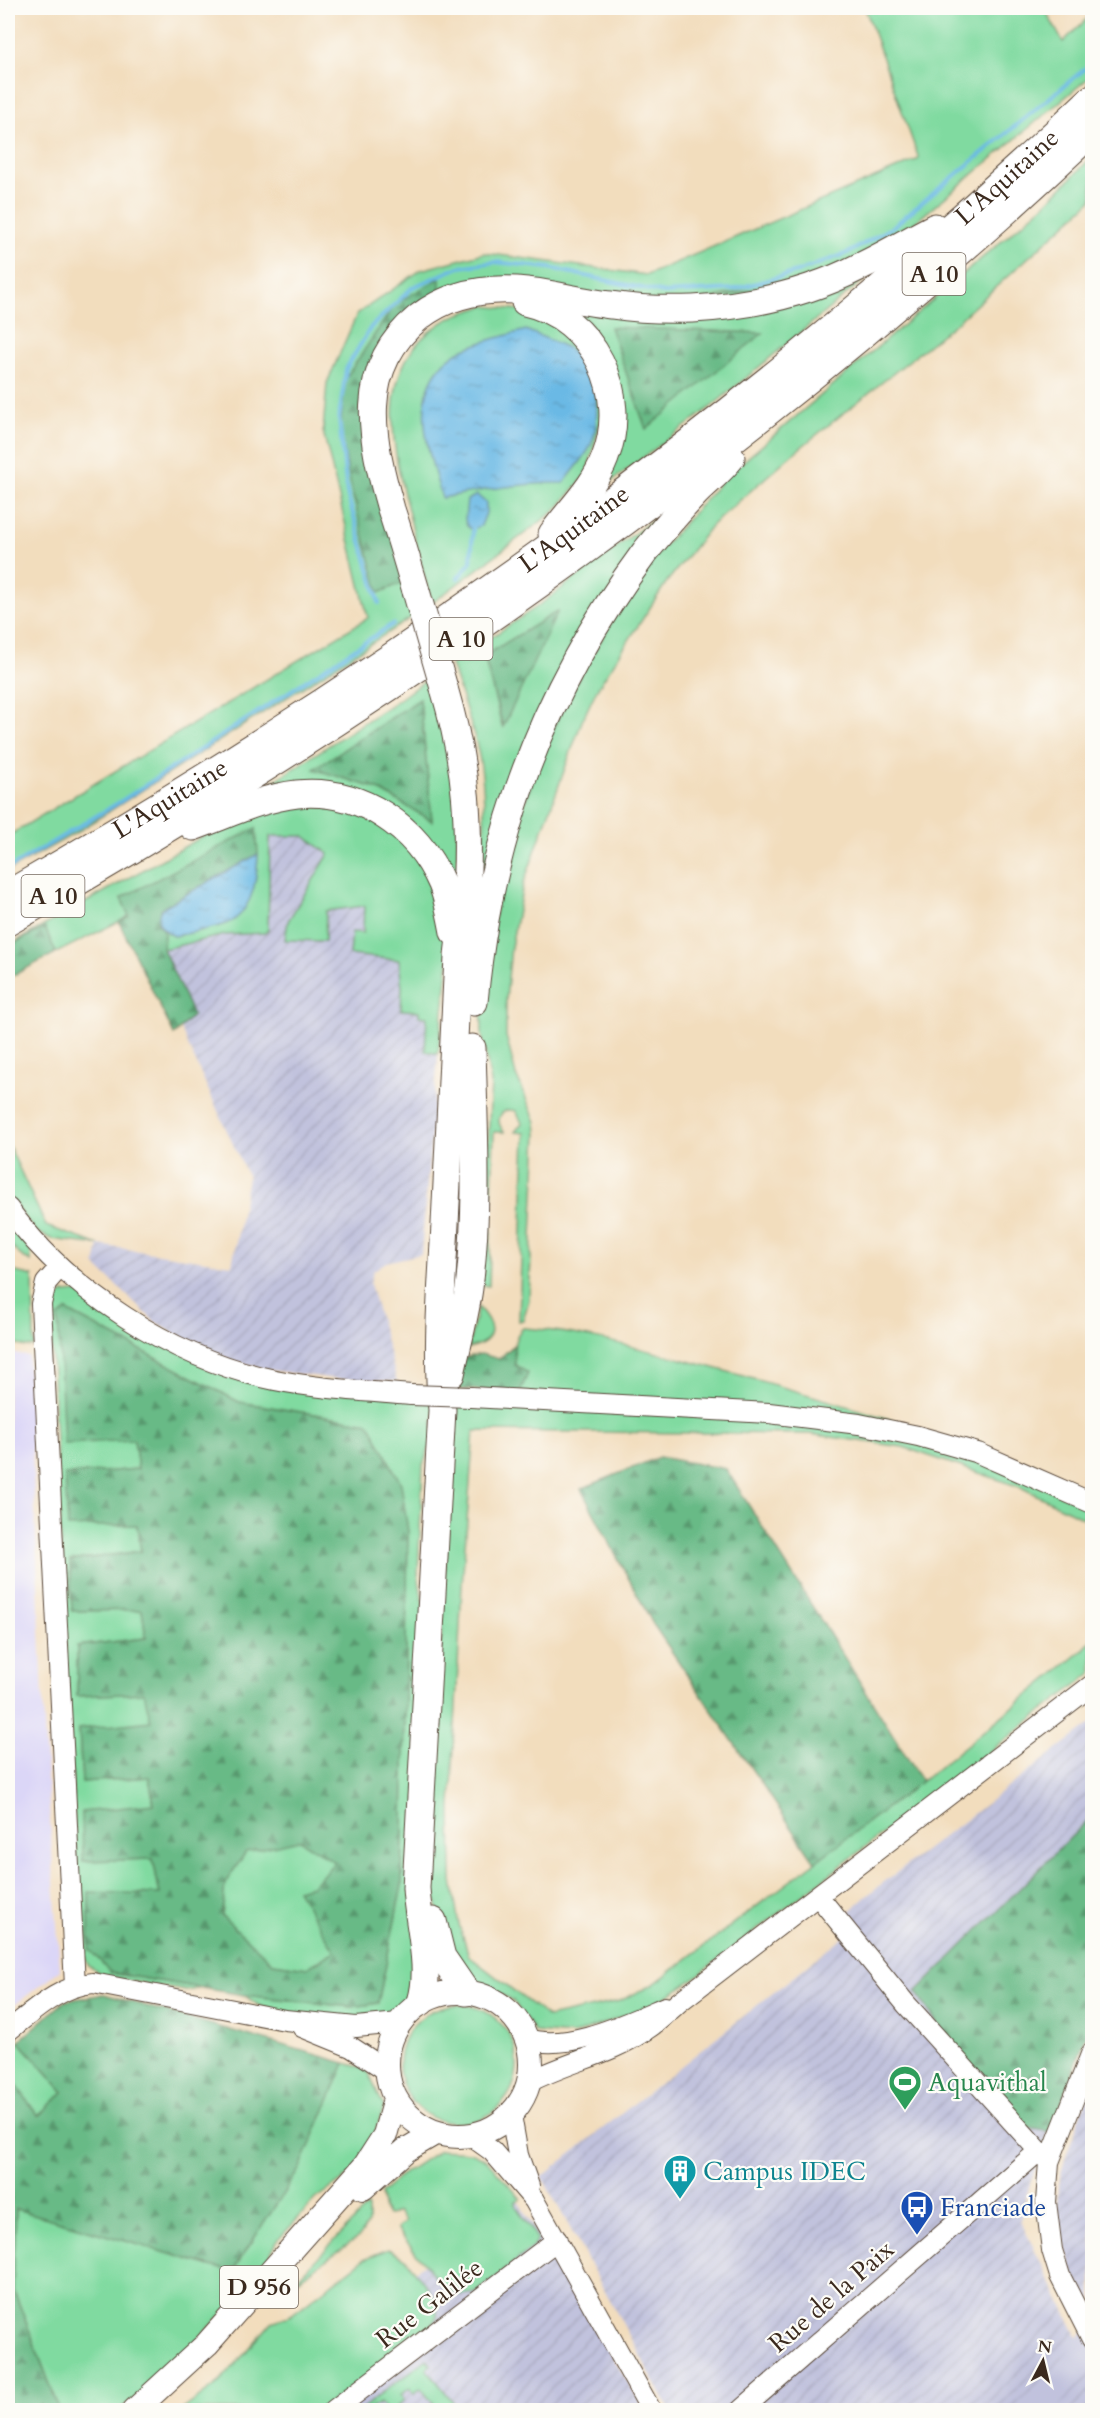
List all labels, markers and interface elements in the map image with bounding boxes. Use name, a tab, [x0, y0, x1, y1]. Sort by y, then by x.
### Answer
street label: L'Aquitaine	[947, 121, 1067, 233]
road number: A 10	[902, 253, 966, 295]
street label: L'Aquitaine	[512, 476, 636, 581]
road number: A 10	[430, 618, 492, 660]
street label: L'Aquitaine	[106, 750, 234, 847]
road number: A 10	[22, 875, 84, 917]
sports icon: Aquavithal	[887, 2064, 923, 2111]
place label: Aquavithal	[928, 2065, 1047, 2100]
building icon: Campus IDEC	[662, 2153, 698, 2200]
place label: Campus IDEC	[703, 2154, 866, 2189]
bus stop icon: Franciade	[899, 2189, 935, 2236]
place label: Franciade	[940, 2190, 1046, 2225]
street label: Rue de la Paix	[761, 2232, 902, 2361]
street label: Rue Galilée	[368, 2250, 490, 2356]
road number: D 956	[220, 2266, 298, 2308]
north arrow	[1013, 2331, 1073, 2391]
text: N	[1036, 2335, 1053, 2359]

